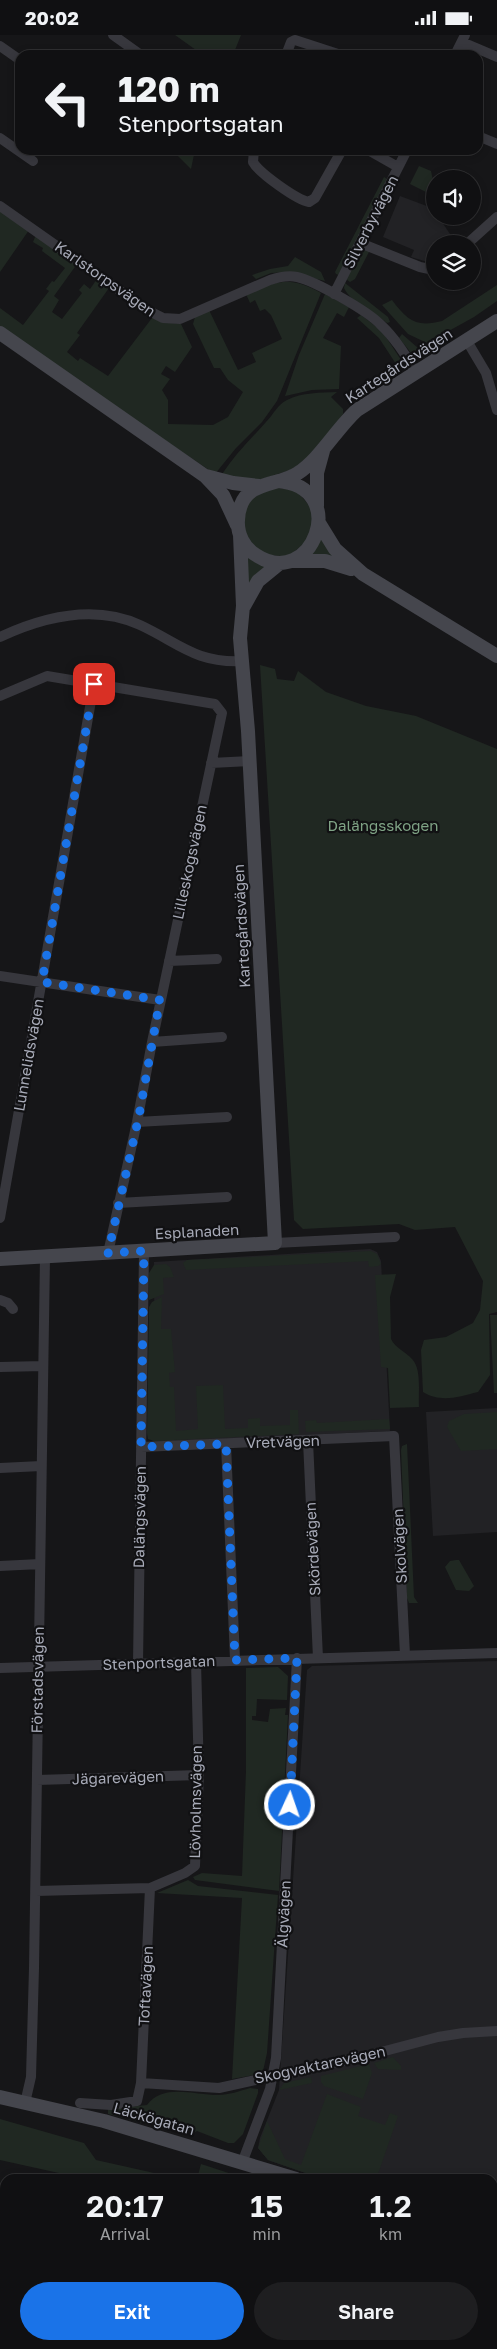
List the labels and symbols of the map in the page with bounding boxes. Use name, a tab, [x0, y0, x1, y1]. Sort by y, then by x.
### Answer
street label: Silverbyvägen	[339, 172, 401, 271]
street label: Karlstorpsvägen	[52, 237, 159, 320]
street label: Kartegårdsvägen	[342, 324, 455, 406]
pin	[73, 663, 115, 705]
street label: Lilleskogsvägen	[168, 803, 210, 921]
park label: Dalängsskogen	[328, 816, 438, 834]
street label: Kartegårdsvägen	[229, 864, 253, 988]
street label: Lunnelidsvägen	[9, 997, 47, 1113]
street label: Esplanaden	[154, 1220, 240, 1242]
street label: Vretvägen	[246, 1431, 320, 1451]
street label: Dalängsvägen	[129, 1466, 149, 1568]
street label: Skördevägen	[301, 1502, 323, 1596]
street label: Skolvägen	[388, 1508, 410, 1584]
street label: Förstadsvägen	[27, 1626, 47, 1734]
street label: Stenportsgatan	[102, 1651, 216, 1673]
street label: Lövholmsvägen	[185, 1745, 205, 1859]
street label: Jägarevägen	[72, 1766, 164, 1788]
position arrow	[263, 1778, 315, 1830]
street label: Älgvägen	[272, 1880, 294, 1948]
street label: Toftavägen	[134, 1945, 156, 2027]
street label: Skogvaktarevägen	[253, 2041, 387, 2087]
street label: Läckögatan	[112, 2098, 197, 2138]

